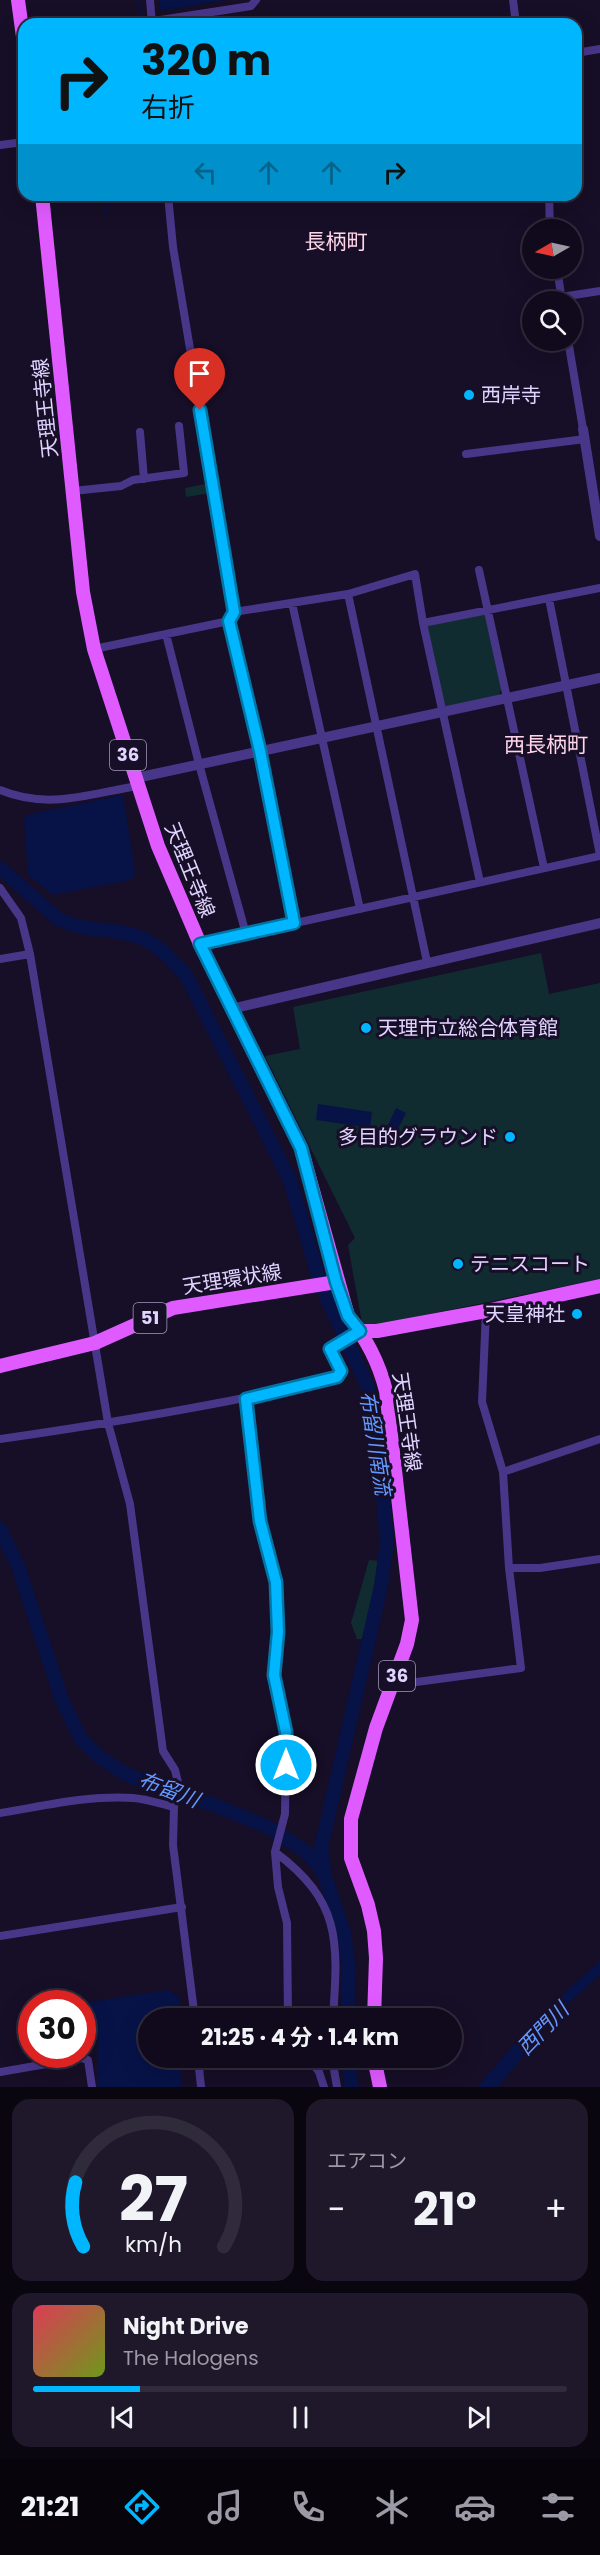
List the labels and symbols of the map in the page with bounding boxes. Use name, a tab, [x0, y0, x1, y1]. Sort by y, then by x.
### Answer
north arrow	[522, 219, 582, 279]
district label: 長柄町	[305, 227, 368, 256]
pin	[174, 348, 225, 410]
street label: 天理王寺線	[26, 357, 64, 459]
place label: 西岸寺	[481, 381, 541, 409]
marker: 西岸寺	[462, 388, 476, 402]
district label: 西長柄町	[504, 730, 588, 759]
road number: 36	[110, 740, 146, 770]
street label: 天理王寺線	[158, 818, 222, 922]
place label: 天理市立総合体育館	[378, 1014, 558, 1042]
marker: 天理市立総合体育館	[359, 1021, 373, 1035]
place label: 多目的グラウンド	[338, 1123, 498, 1151]
marker: 多目的グラウンド	[503, 1130, 517, 1144]
place label: テニスコート	[470, 1250, 590, 1278]
street label: 天理環状線	[180, 1257, 284, 1301]
marker: テニスコート	[451, 1257, 465, 1271]
place label: 天皇神社	[485, 1300, 565, 1328]
road number: 51	[134, 1303, 166, 1333]
marker: 天皇神社	[570, 1307, 584, 1321]
street label: 天理王寺線	[386, 1371, 428, 1473]
water label: 布留川南流	[353, 1389, 398, 1500]
road number: 36	[379, 1661, 415, 1691]
position arrow	[254, 1733, 318, 1797]
water label: 布留川	[135, 1765, 206, 1815]
speed limit sign: 30	[18, 1990, 96, 2068]
water label: 西門川	[510, 1994, 576, 2061]

